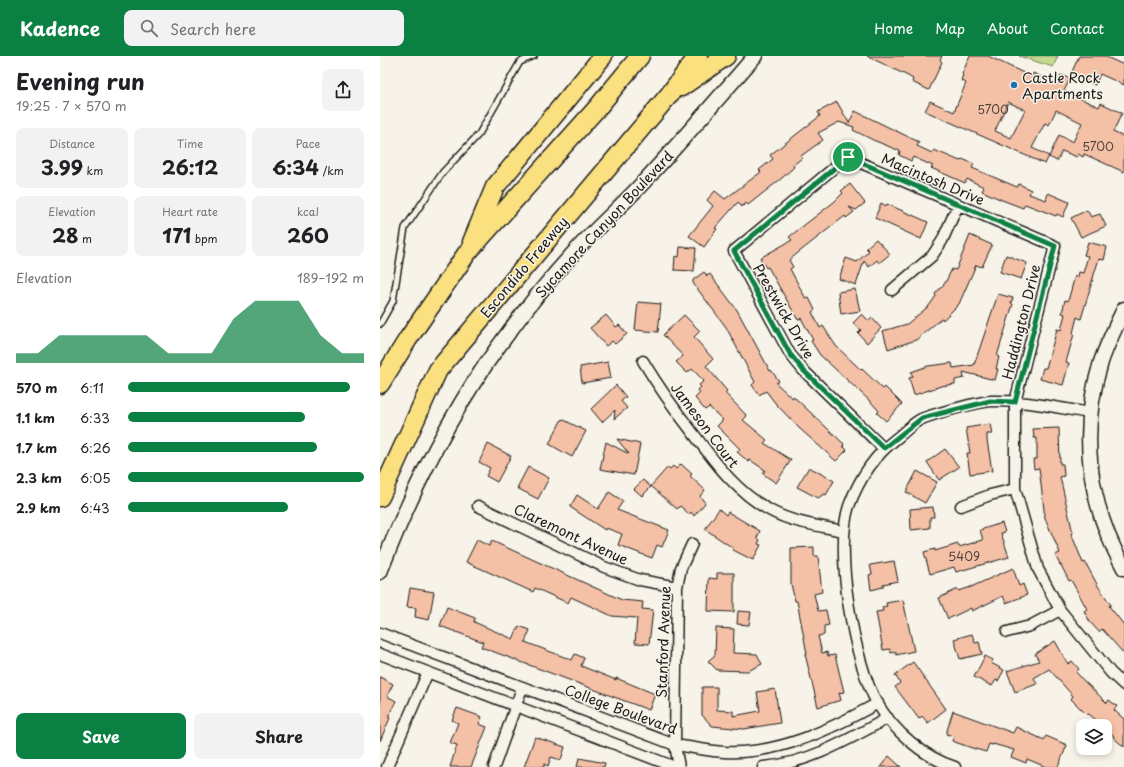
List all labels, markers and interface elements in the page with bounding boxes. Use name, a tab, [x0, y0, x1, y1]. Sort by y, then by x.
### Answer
search box	[124, 10, 404, 46]
text: Kadence	[20, 14, 100, 42]
icon: search	[138, 17, 160, 39]
text: Search here	[170, 17, 256, 40]
text: Home	[874, 18, 913, 39]
text: Map	[935, 18, 965, 39]
text: About	[987, 18, 1028, 39]
text: Contact	[1050, 18, 1104, 39]
text: Evening run	[16, 64, 145, 97]
place label: Castle Rock Apartments	[1022, 67, 1103, 104]
button: share	[322, 69, 364, 111]
marker: Castle Rock Apartments	[1009, 80, 1019, 90]
text: 19:25 · 7 × 570 m	[16, 96, 127, 115]
house number: 5700	[977, 100, 1009, 118]
text: Distance	[49, 135, 95, 152]
text: Time	[177, 135, 203, 152]
text: Pace	[296, 135, 320, 152]
house number: 5700	[1082, 137, 1114, 155]
pin	[831, 140, 865, 174]
street label: Sycamore Canyon Boulevard	[530, 145, 678, 302]
icon: arrive	[837, 146, 859, 168]
street label: Macintosh Drive	[878, 148, 988, 210]
text: 3.99	[41, 152, 83, 182]
text: 26:12	[162, 152, 218, 182]
text: 6:34	[272, 152, 319, 182]
text: km	[83, 162, 103, 179]
text: /km	[319, 162, 344, 179]
text: Elevation	[48, 203, 96, 220]
text: Heart rate	[162, 203, 218, 220]
text: kcal	[297, 203, 319, 220]
street label: Escondido Freeway	[475, 212, 573, 322]
text: 28	[52, 220, 79, 250]
text: 171	[162, 220, 191, 250]
text: 260	[287, 220, 329, 250]
text: m	[79, 230, 92, 247]
text: bpm	[191, 230, 218, 247]
street label: Prestwick Drive	[748, 260, 820, 362]
street label: Haddington Drive	[997, 262, 1045, 382]
text: Elevation	[16, 268, 72, 287]
text: 189–192 m	[297, 268, 364, 287]
text: 570 m	[16, 378, 57, 397]
text: 6:11	[80, 378, 104, 397]
street label: Jameson Court	[666, 378, 744, 472]
text: 1.1 km	[16, 408, 55, 427]
text: 6:33	[80, 408, 110, 427]
text: 1.7 km	[16, 438, 57, 457]
text: 6:26	[80, 438, 111, 457]
text: 2.3 km	[16, 468, 62, 487]
text: 6:05	[80, 468, 111, 487]
text: 2.9 km	[16, 498, 61, 517]
text: 6:43	[80, 498, 110, 517]
street label: Claremont Avenue	[510, 498, 632, 570]
house number: 5409	[948, 547, 980, 565]
street label: Stanford Avenue	[651, 585, 675, 698]
street label: College Boulevard	[562, 679, 681, 739]
button: Save	[16, 713, 186, 759]
button: Share	[194, 713, 364, 759]
map controls	[1076, 719, 1112, 755]
button: layers	[1076, 719, 1112, 755]

